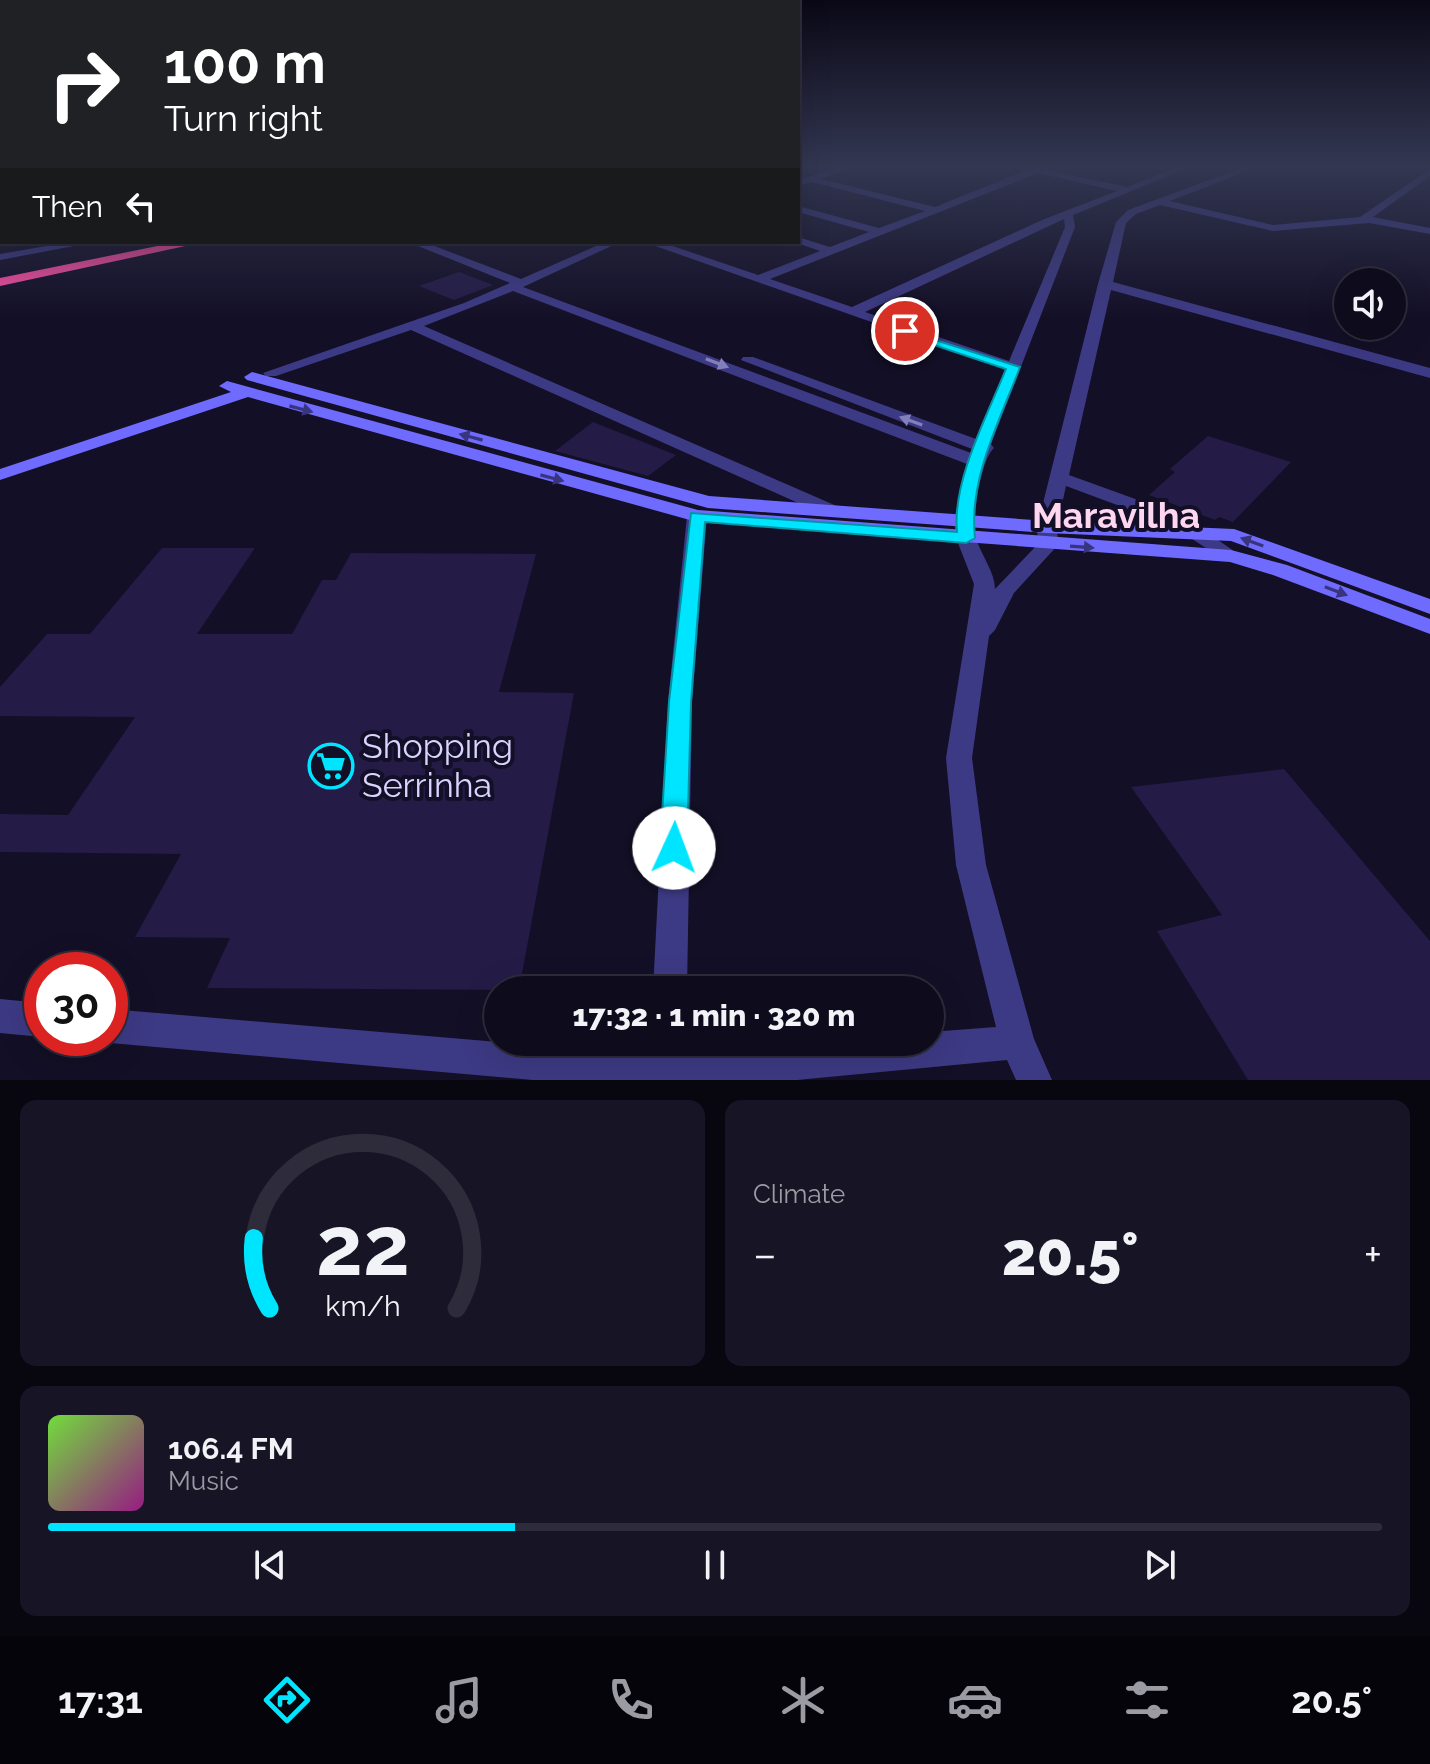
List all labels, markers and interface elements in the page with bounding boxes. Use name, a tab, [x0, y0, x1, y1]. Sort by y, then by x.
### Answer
text: 100 m	[164, 30, 326, 96]
icon: right	[32, 32, 136, 136]
text: Turn right	[164, 97, 323, 139]
icon: left	[119, 184, 163, 228]
text: Then	[32, 189, 103, 224]
map controls	[1334, 268, 1406, 340]
button: sound	[1334, 268, 1406, 340]
pin	[871, 297, 939, 365]
icon: arrive	[883, 309, 927, 353]
one-way arrow	[705, 357, 729, 370]
one-way arrow	[290, 403, 314, 416]
one-way arrow	[899, 414, 923, 426]
one-way arrow	[458, 430, 482, 443]
one-way arrow	[539, 473, 564, 485]
district label: Maravilha	[1032, 494, 1200, 536]
one-way arrow	[1239, 535, 1263, 547]
one-way arrow	[1070, 541, 1095, 554]
one-way arrow	[1324, 585, 1348, 598]
place label: Shopping Serrinha	[362, 726, 513, 805]
supermarket icon: Shopping Serrinha	[307, 742, 355, 790]
position arrow	[632, 806, 716, 890]
speed limit sign: 30	[24, 952, 128, 1056]
text: 17:32 · 1 min · 320 m	[573, 998, 855, 1033]
text: Climate	[753, 1179, 845, 1209]
text: 22	[316, 1197, 409, 1294]
text: 20.5°	[1002, 1219, 1139, 1289]
text: −	[753, 1229, 777, 1280]
text: +	[1364, 1229, 1382, 1280]
text: km/h	[325, 1289, 400, 1323]
text: 106.4 FM	[168, 1431, 294, 1466]
text: Music	[168, 1466, 239, 1496]
icon: previous	[248, 1543, 292, 1587]
icon: pause	[693, 1543, 737, 1587]
icon: next	[1138, 1543, 1182, 1587]
icon: directions	[259, 1672, 315, 1728]
icon: music	[431, 1672, 487, 1728]
icon: phone	[603, 1672, 659, 1728]
icon: climate	[775, 1672, 831, 1728]
icon: car	[947, 1672, 1003, 1728]
icon: filters	[1119, 1672, 1175, 1728]
text: 17:31	[58, 1679, 143, 1721]
text: 20.5°	[1291, 1679, 1372, 1721]

